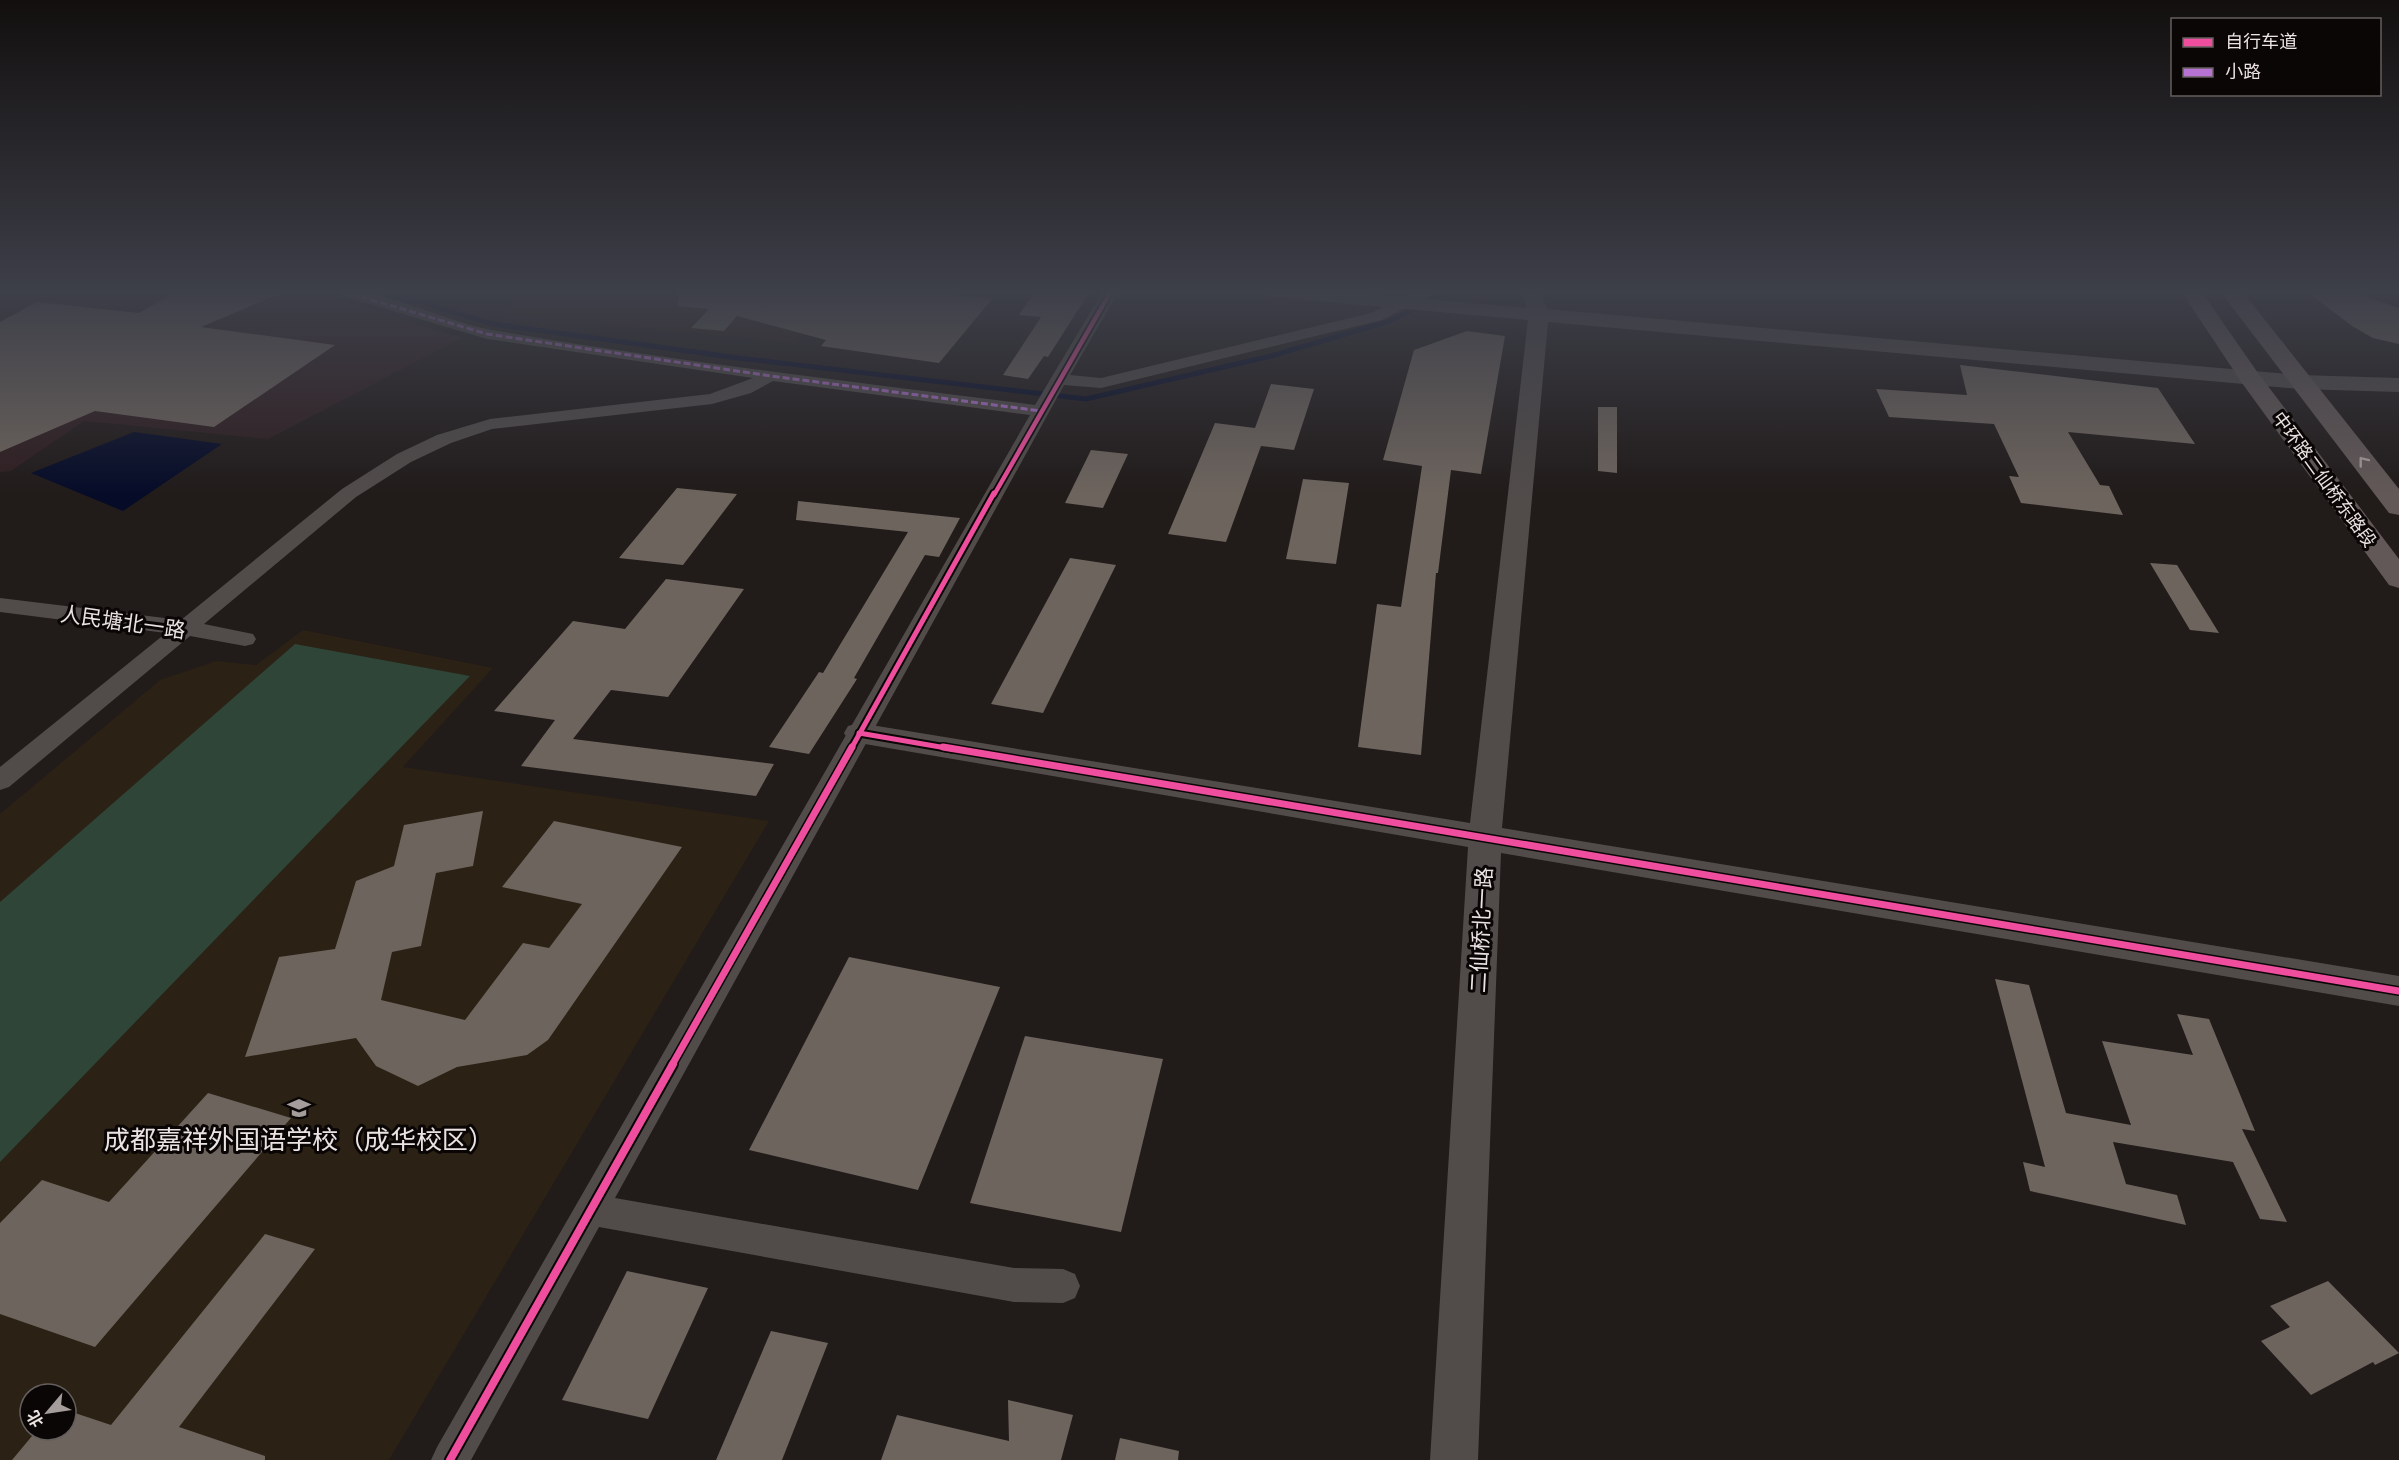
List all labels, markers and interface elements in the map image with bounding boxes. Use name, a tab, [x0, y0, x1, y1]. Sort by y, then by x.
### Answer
legend	[2171, 18, 2381, 96]
text: 自行车道	[2225, 30, 2297, 52]
text: 小路	[2225, 60, 2261, 82]
street label: 中环路二仙桥东路段	[2268, 407, 2382, 551]
one-way arrow	[2359, 457, 2370, 468]
street label: 人民塘北一路	[59, 600, 187, 642]
street label: 二仙桥北一路	[1464, 866, 1496, 994]
school or university icon: 成都嘉祥外国语学校（成华校区）	[286, 1095, 312, 1121]
place label: 成都嘉祥外国语学校（成华校区）	[104, 1123, 494, 1155]
north arrow	[18, 1382, 78, 1442]
text: 北	[22, 1408, 47, 1431]

